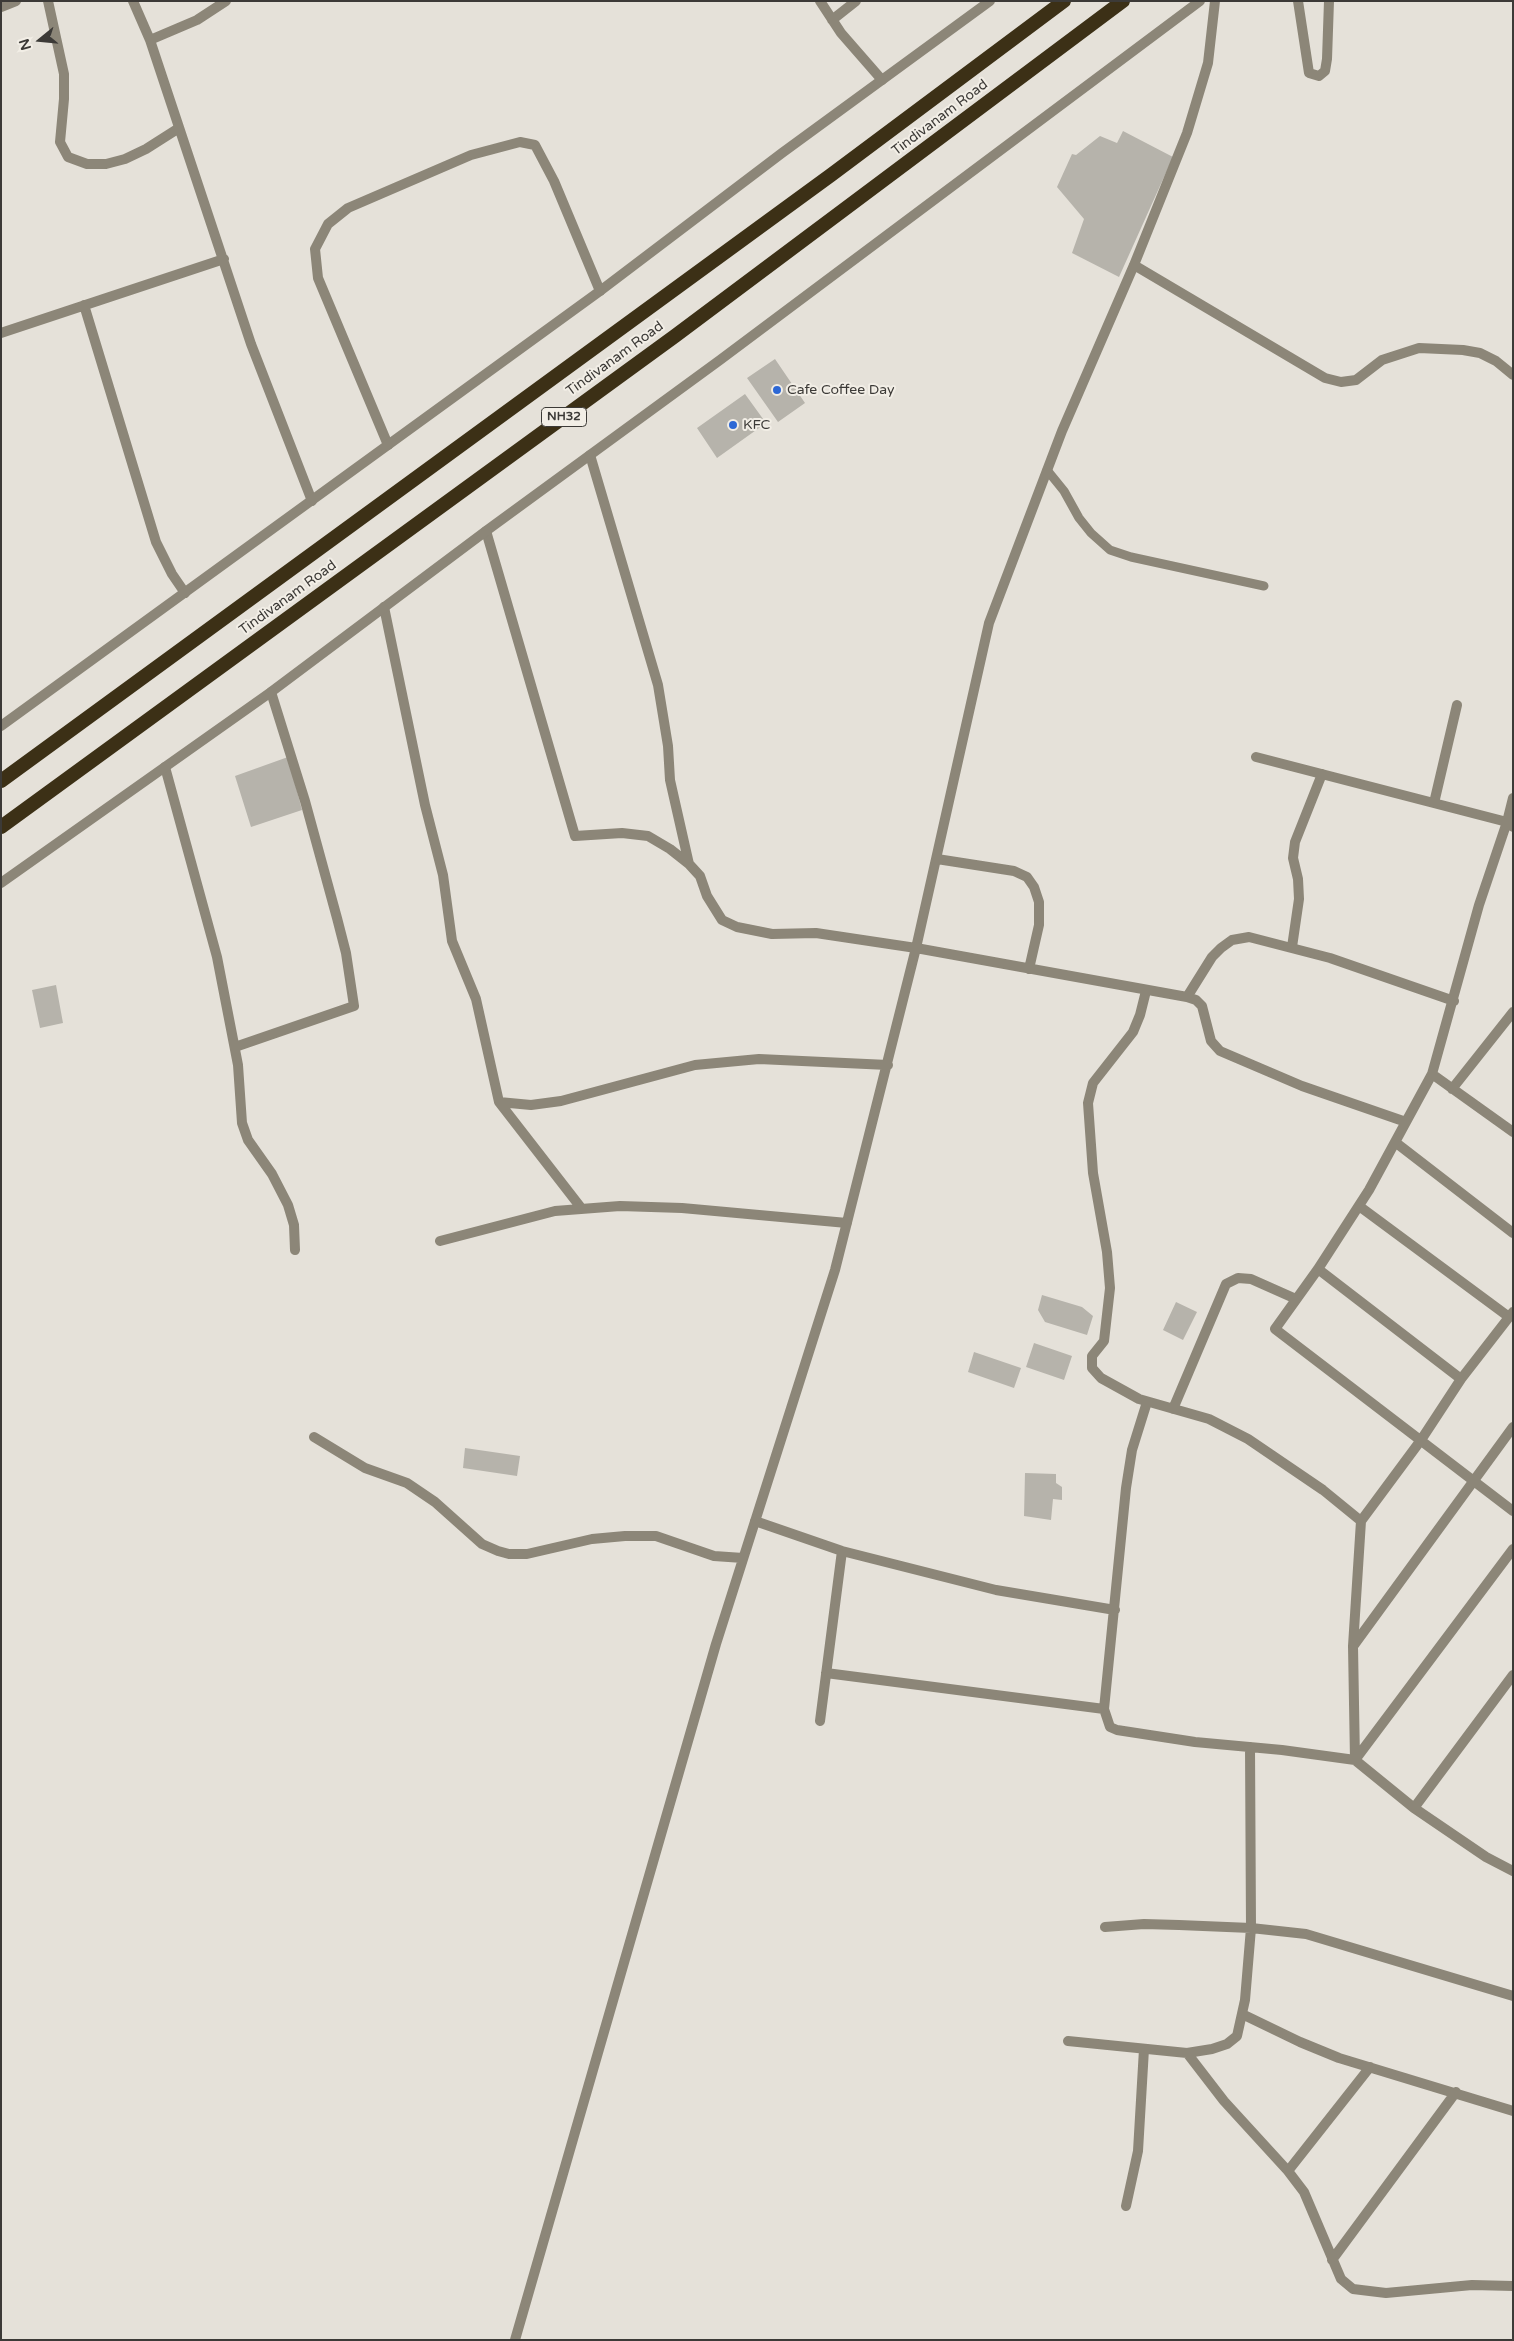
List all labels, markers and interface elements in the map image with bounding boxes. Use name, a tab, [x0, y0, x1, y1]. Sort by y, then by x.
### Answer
north arrow	[15, 15, 65, 65]
text: N	[15, 37, 35, 52]
street label: Tindivanam Road	[889, 76, 991, 160]
street label: Tindivanam Road	[563, 318, 667, 400]
place label: Cafe Coffee Day	[787, 382, 894, 398]
marker: Cafe Coffee Day	[771, 384, 783, 396]
road number: NH32	[542, 408, 586, 427]
place label: KFC	[743, 417, 770, 433]
marker: KFC	[727, 419, 739, 431]
street label: Tindivanam Road	[236, 557, 340, 639]

